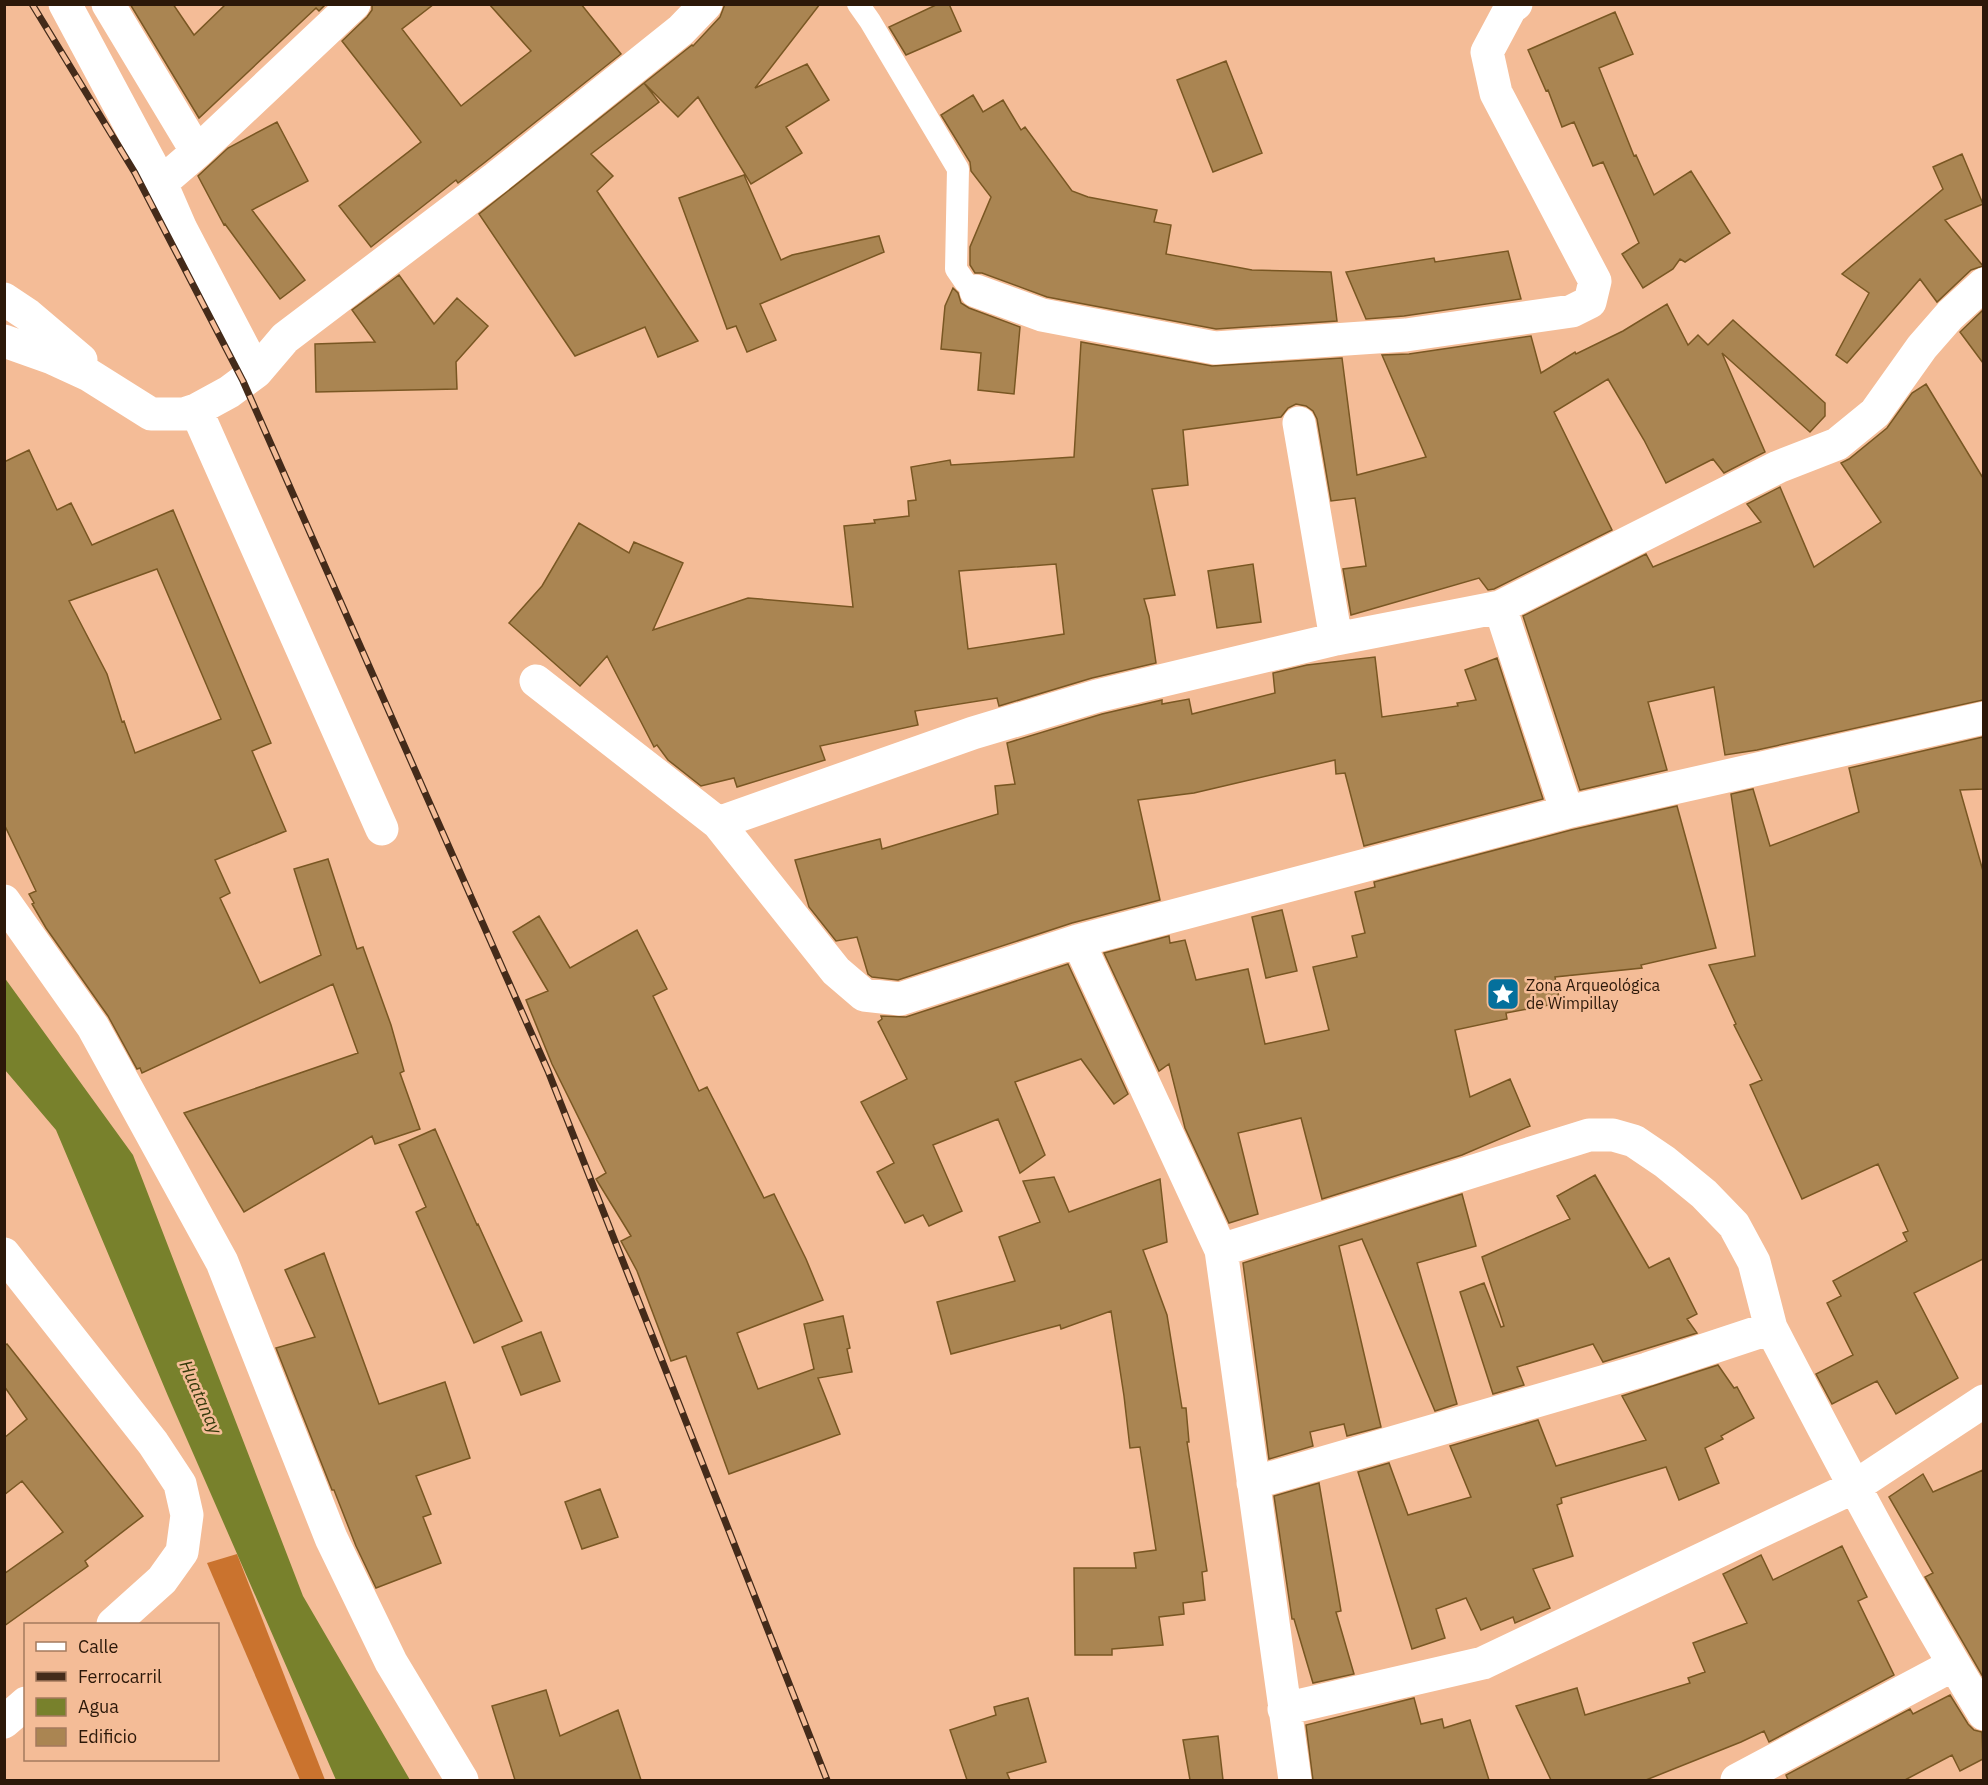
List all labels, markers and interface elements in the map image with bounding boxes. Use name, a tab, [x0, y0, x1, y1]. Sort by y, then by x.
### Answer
place label: Zona Arqueológica de Wimpillay	[1526, 975, 1661, 1013]
place icon: Zona Arqueológica de Wimpillay	[1485, 976, 1521, 1012]
water label: Huatanay	[175, 1357, 228, 1439]
legend	[24, 1623, 219, 1761]
text: Calle	[78, 1635, 118, 1658]
text: Ferrocarril	[78, 1665, 162, 1688]
text: Agua	[78, 1695, 119, 1718]
text: Edificio	[78, 1725, 137, 1748]

